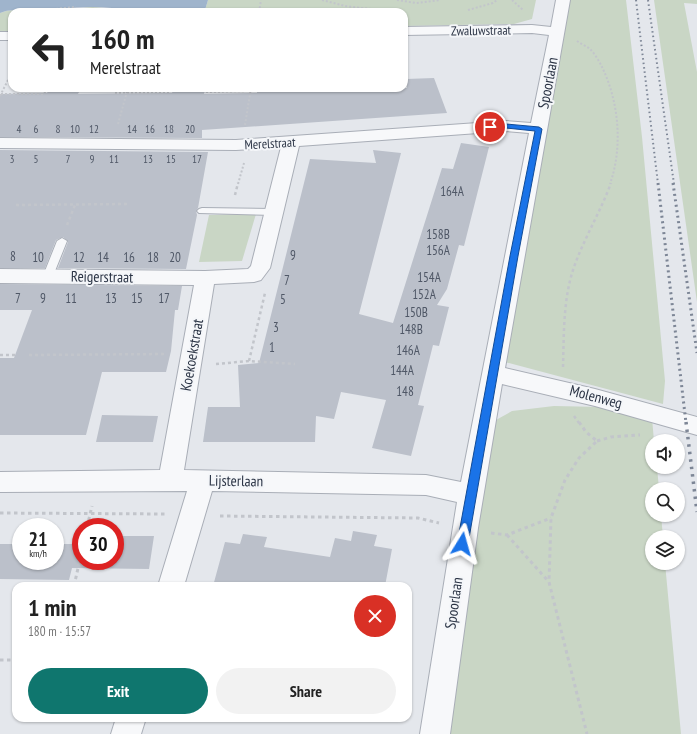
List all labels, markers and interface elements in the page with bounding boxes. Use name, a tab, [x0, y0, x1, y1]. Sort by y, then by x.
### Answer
text: 160 m	[90, 20, 154, 57]
street label: Zwaluwstraat	[451, 21, 512, 40]
icon: left	[24, 24, 76, 76]
text: Merelstraat	[90, 56, 161, 79]
street label: Spoorlaan	[533, 56, 562, 110]
pin	[473, 110, 507, 144]
icon: arrive	[479, 116, 501, 138]
house number: 4	[17, 122, 22, 136]
house number: 6	[34, 122, 39, 136]
house number: 8	[56, 122, 61, 136]
house number: 10	[70, 122, 80, 136]
house number: 12	[89, 122, 99, 136]
house number: 14	[127, 122, 137, 136]
house number: 16	[145, 122, 155, 136]
house number: 18	[164, 122, 174, 136]
house number: 20	[185, 122, 195, 136]
street label: Merelstraat	[244, 134, 296, 153]
house number: 3	[10, 152, 15, 166]
house number: 5	[34, 152, 39, 166]
house number: 7	[66, 152, 71, 166]
house number: 9	[90, 152, 95, 166]
house number: 11	[109, 152, 119, 166]
house number: 13	[143, 152, 153, 166]
house number: 15	[166, 152, 176, 166]
house number: 17	[192, 152, 202, 166]
house number: 164A	[440, 183, 465, 200]
house number: 158B	[426, 226, 450, 243]
house number: 156A	[426, 242, 451, 259]
house number: 9	[290, 247, 296, 264]
house number: 8	[10, 248, 16, 265]
house number: 10	[32, 249, 44, 266]
house number: 12	[73, 249, 85, 266]
house number: 14	[97, 249, 109, 266]
house number: 16	[123, 249, 135, 266]
house number: 18	[147, 249, 159, 266]
house number: 20	[169, 249, 181, 266]
street label: Reigerstraat	[71, 266, 133, 287]
house number: 154A	[417, 269, 442, 286]
house number: 7	[284, 272, 290, 289]
house number: 152A	[412, 286, 437, 303]
house number: 7	[15, 290, 21, 307]
house number: 9	[40, 290, 46, 307]
house number: 11	[65, 290, 77, 307]
house number: 13	[105, 290, 117, 307]
house number: 15	[131, 290, 143, 307]
house number: 17	[158, 290, 170, 307]
house number: 5	[280, 291, 286, 308]
house number: 150B	[404, 304, 428, 321]
street label: Koekoekstraat	[176, 317, 207, 393]
house number: 3	[273, 319, 279, 336]
house number: 148B	[399, 321, 423, 338]
house number: 1	[269, 339, 275, 356]
house number: 146A	[396, 342, 421, 359]
house number: 144A	[390, 362, 415, 379]
street label: Molenweg	[568, 380, 624, 413]
house number: 148	[396, 383, 414, 400]
map controls	[645, 434, 685, 570]
button: sound	[645, 434, 685, 474]
street label: Lijsterlaan	[209, 471, 263, 490]
button: search	[645, 482, 685, 522]
speed limit sign: 30	[72, 518, 124, 570]
position arrow	[441, 523, 483, 565]
text: 21	[28, 526, 48, 552]
button: layers	[645, 530, 685, 570]
text: km/h	[29, 547, 47, 560]
street label: Spoorlaan	[440, 576, 467, 630]
text: 1 min	[28, 592, 76, 623]
button: close	[354, 595, 396, 637]
text: 180 m · 15:57	[28, 623, 91, 640]
button: Exit	[28, 668, 208, 714]
button: Share	[216, 668, 396, 714]

